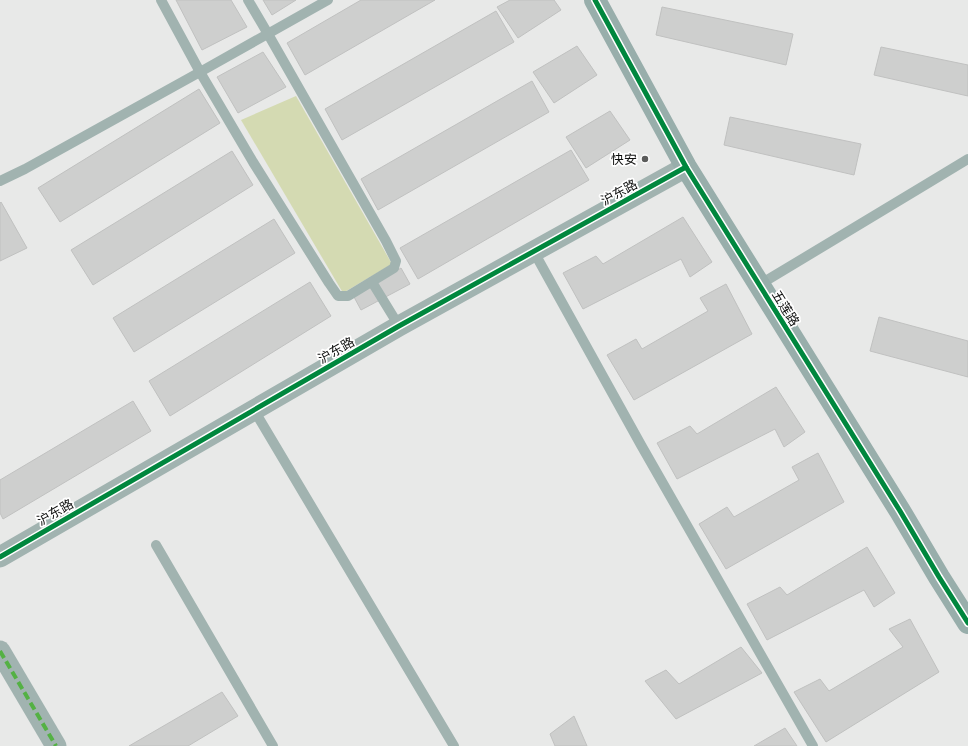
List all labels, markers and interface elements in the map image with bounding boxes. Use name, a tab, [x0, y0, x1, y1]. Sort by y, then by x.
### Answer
place label: 快安	[611, 152, 637, 167]
marker: 快安	[640, 154, 650, 164]
street label: 沪东路	[599, 176, 640, 208]
street label: 五莲路	[769, 288, 802, 329]
street label: 沪东路	[316, 334, 357, 367]
street label: 沪东路	[35, 496, 76, 529]

